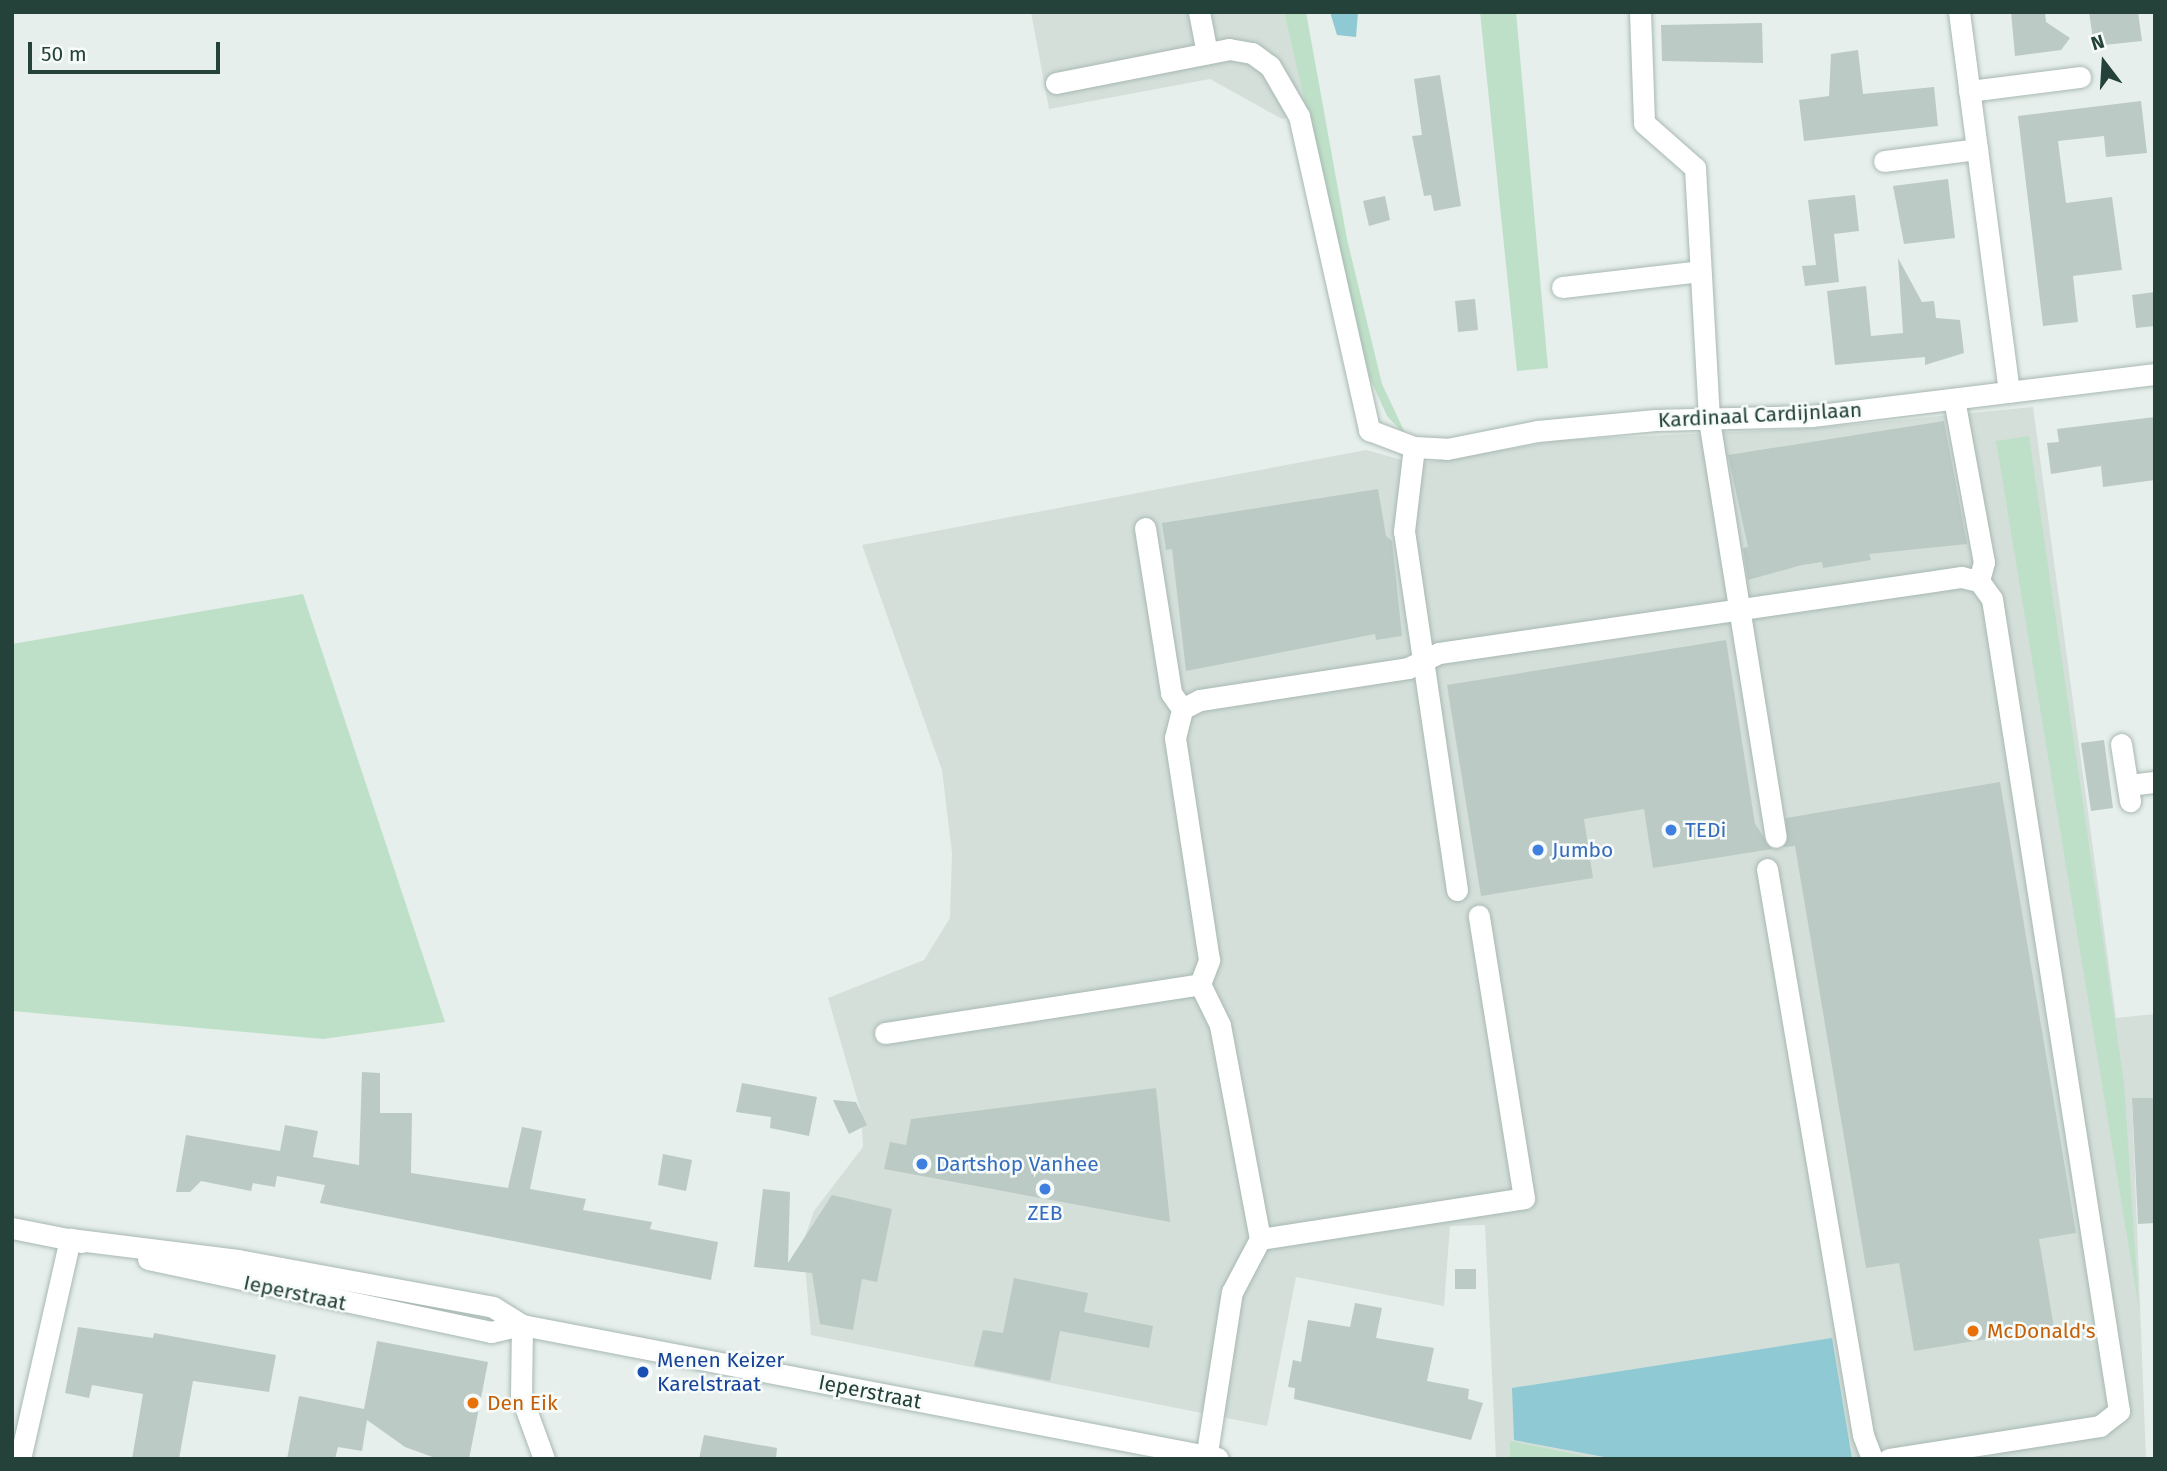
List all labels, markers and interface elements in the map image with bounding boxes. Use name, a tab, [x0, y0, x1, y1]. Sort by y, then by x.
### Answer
scale bar	[32, 28, 224, 72]
north arrow	[2069, 28, 2139, 98]
text: N	[2088, 30, 2107, 55]
text: 50 m	[41, 41, 87, 67]
street label: Kardinaal Cardijnlaan	[1657, 397, 1863, 433]
place label: TEDi	[1685, 817, 1727, 843]
marker: TEDi	[1663, 822, 1679, 838]
place label: Jumbo	[1552, 837, 1613, 863]
marker: Jumbo	[1530, 842, 1546, 858]
place label: Dartshop Vanhee	[936, 1151, 1099, 1177]
marker: Dartshop Vanhee	[914, 1156, 930, 1172]
marker: ZEB	[1037, 1181, 1053, 1197]
place label: ZEB	[1028, 1200, 1062, 1226]
street label: Ieperstraat	[241, 1270, 349, 1316]
place label: McDonald's	[1987, 1318, 2095, 1344]
marker: McDonald's	[1965, 1323, 1981, 1339]
place label: Menen Keizer Karelstraat	[657, 1347, 784, 1397]
marker: Menen Keizer Karelstraat	[635, 1364, 651, 1380]
street label: Ieperstraat	[816, 1370, 924, 1414]
place label: Den Eik	[487, 1390, 558, 1416]
marker: Den Eik	[465, 1395, 481, 1411]

